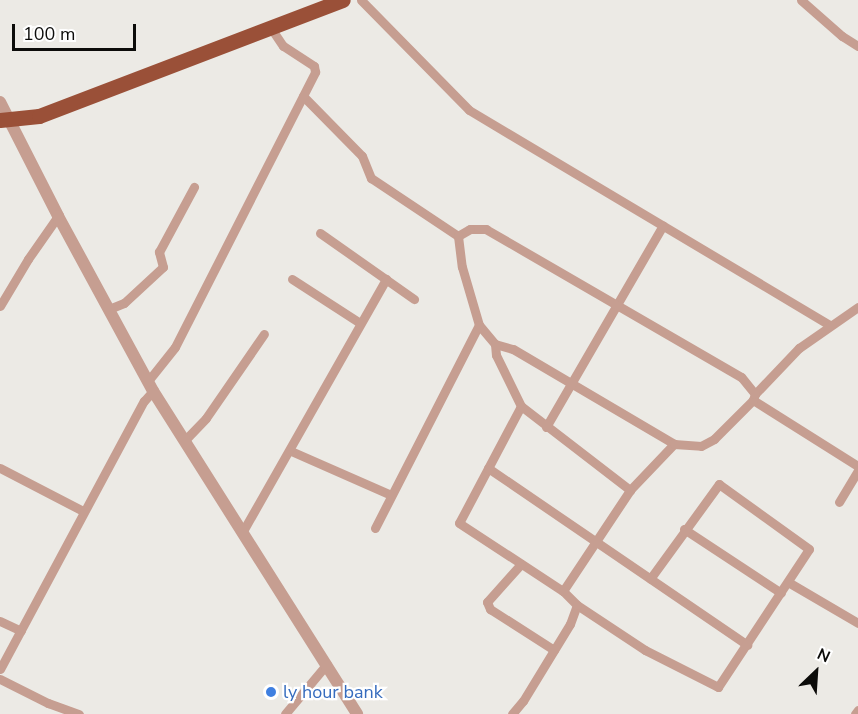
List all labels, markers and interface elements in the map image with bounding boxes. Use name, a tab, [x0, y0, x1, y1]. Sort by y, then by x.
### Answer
scale bar	[15, 12, 140, 50]
text: 100 m	[23, 22, 75, 46]
north arrow	[786, 642, 846, 702]
text: N	[814, 643, 834, 668]
place label: ly hour bank	[283, 681, 383, 703]
marker: ly hour bank	[264, 685, 278, 699]

